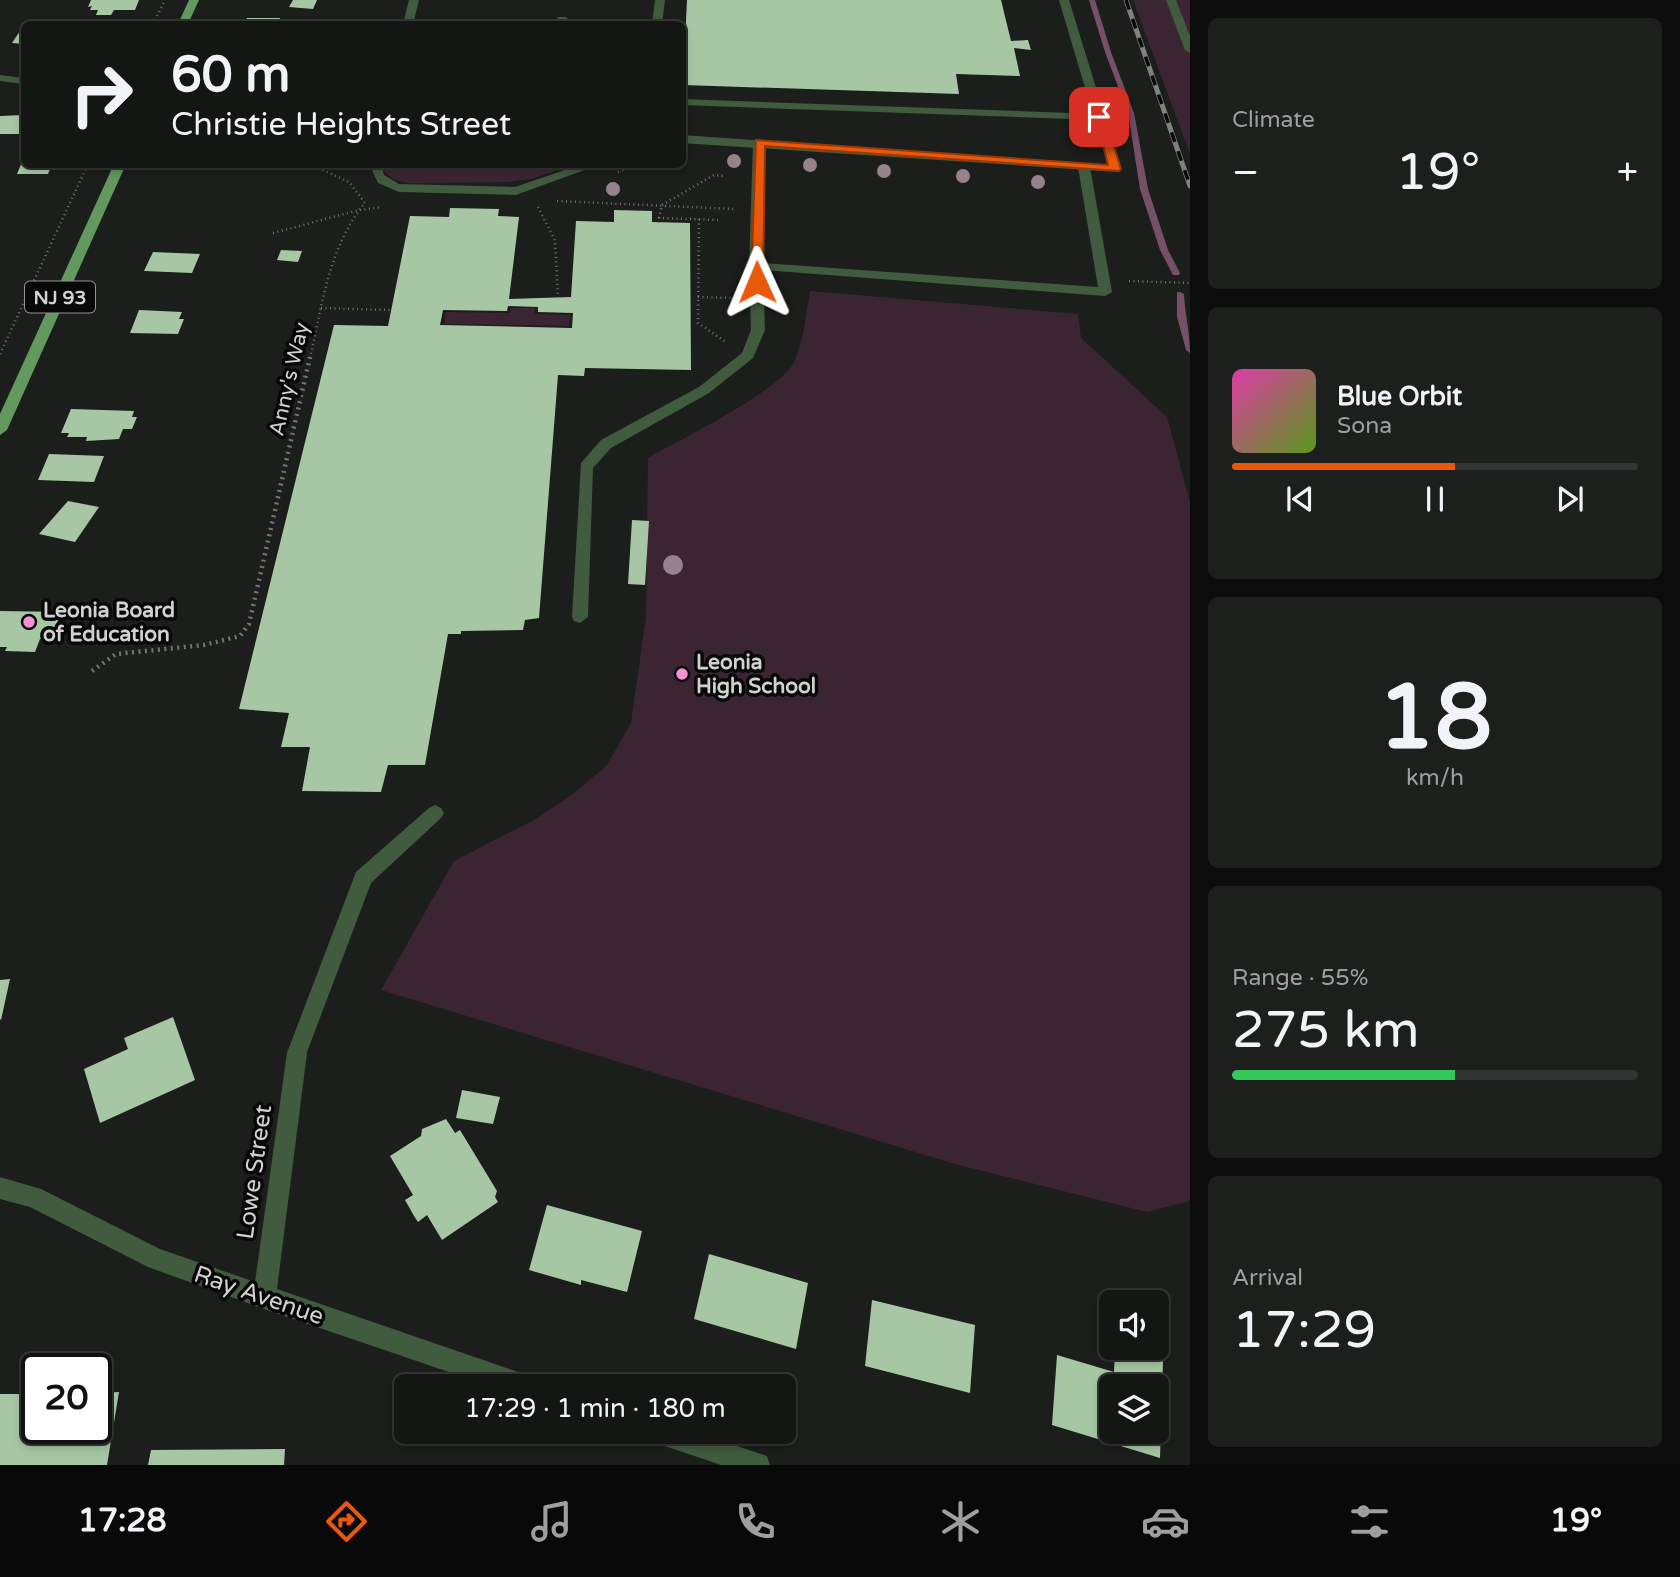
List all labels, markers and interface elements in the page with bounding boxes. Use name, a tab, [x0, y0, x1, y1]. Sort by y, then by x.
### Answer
text: 60 m	[171, 46, 290, 105]
icon: right	[56, 49, 147, 140]
pin	[1069, 87, 1129, 147]
icon: arrive	[1080, 98, 1118, 136]
text: Christie Heights Street	[171, 106, 511, 144]
text: Climate	[1232, 106, 1315, 134]
text: 19°	[1395, 141, 1480, 204]
text: −	[1232, 150, 1259, 196]
text: +	[1617, 150, 1638, 196]
position arrow	[720, 245, 794, 319]
road number: NJ 93	[25, 282, 95, 312]
street label: Anny's Way	[264, 320, 315, 438]
text: Blue Orbit	[1337, 381, 1462, 412]
text: Sona	[1337, 412, 1392, 440]
icon: previous	[1281, 480, 1319, 518]
icon: pause	[1416, 480, 1454, 518]
icon: next	[1551, 480, 1589, 518]
place label: Leonia Board of Education	[43, 598, 175, 647]
marker: Leonia Board of Education	[21, 614, 37, 630]
place label: Leonia High School	[696, 650, 816, 699]
text: 18	[1378, 663, 1492, 773]
marker: Leonia High School	[674, 666, 690, 682]
text: km/h	[1406, 764, 1464, 792]
text: Range · 55%	[1232, 964, 1368, 992]
text: 275 km	[1232, 999, 1420, 1062]
street label: Lowe Street	[231, 1103, 278, 1241]
street label: Ray Avenue	[190, 1260, 328, 1331]
text: Arrival	[1232, 1264, 1303, 1292]
map controls	[1099, 1290, 1169, 1444]
button: sound	[1099, 1290, 1169, 1360]
text: 17:29	[1232, 1299, 1376, 1362]
speed limit sign: 20	[21, 1353, 112, 1444]
button: layers	[1099, 1374, 1169, 1444]
text: 17:29 · 1 min · 180 m	[464, 1393, 726, 1424]
icon: directions	[322, 1497, 371, 1546]
icon: music	[527, 1497, 576, 1546]
icon: phone	[731, 1497, 780, 1546]
icon: climate	[936, 1497, 985, 1546]
icon: car	[1141, 1497, 1190, 1546]
icon: filters	[1345, 1497, 1394, 1546]
text: 17:28	[78, 1502, 167, 1540]
text: 19°	[1550, 1502, 1602, 1540]

